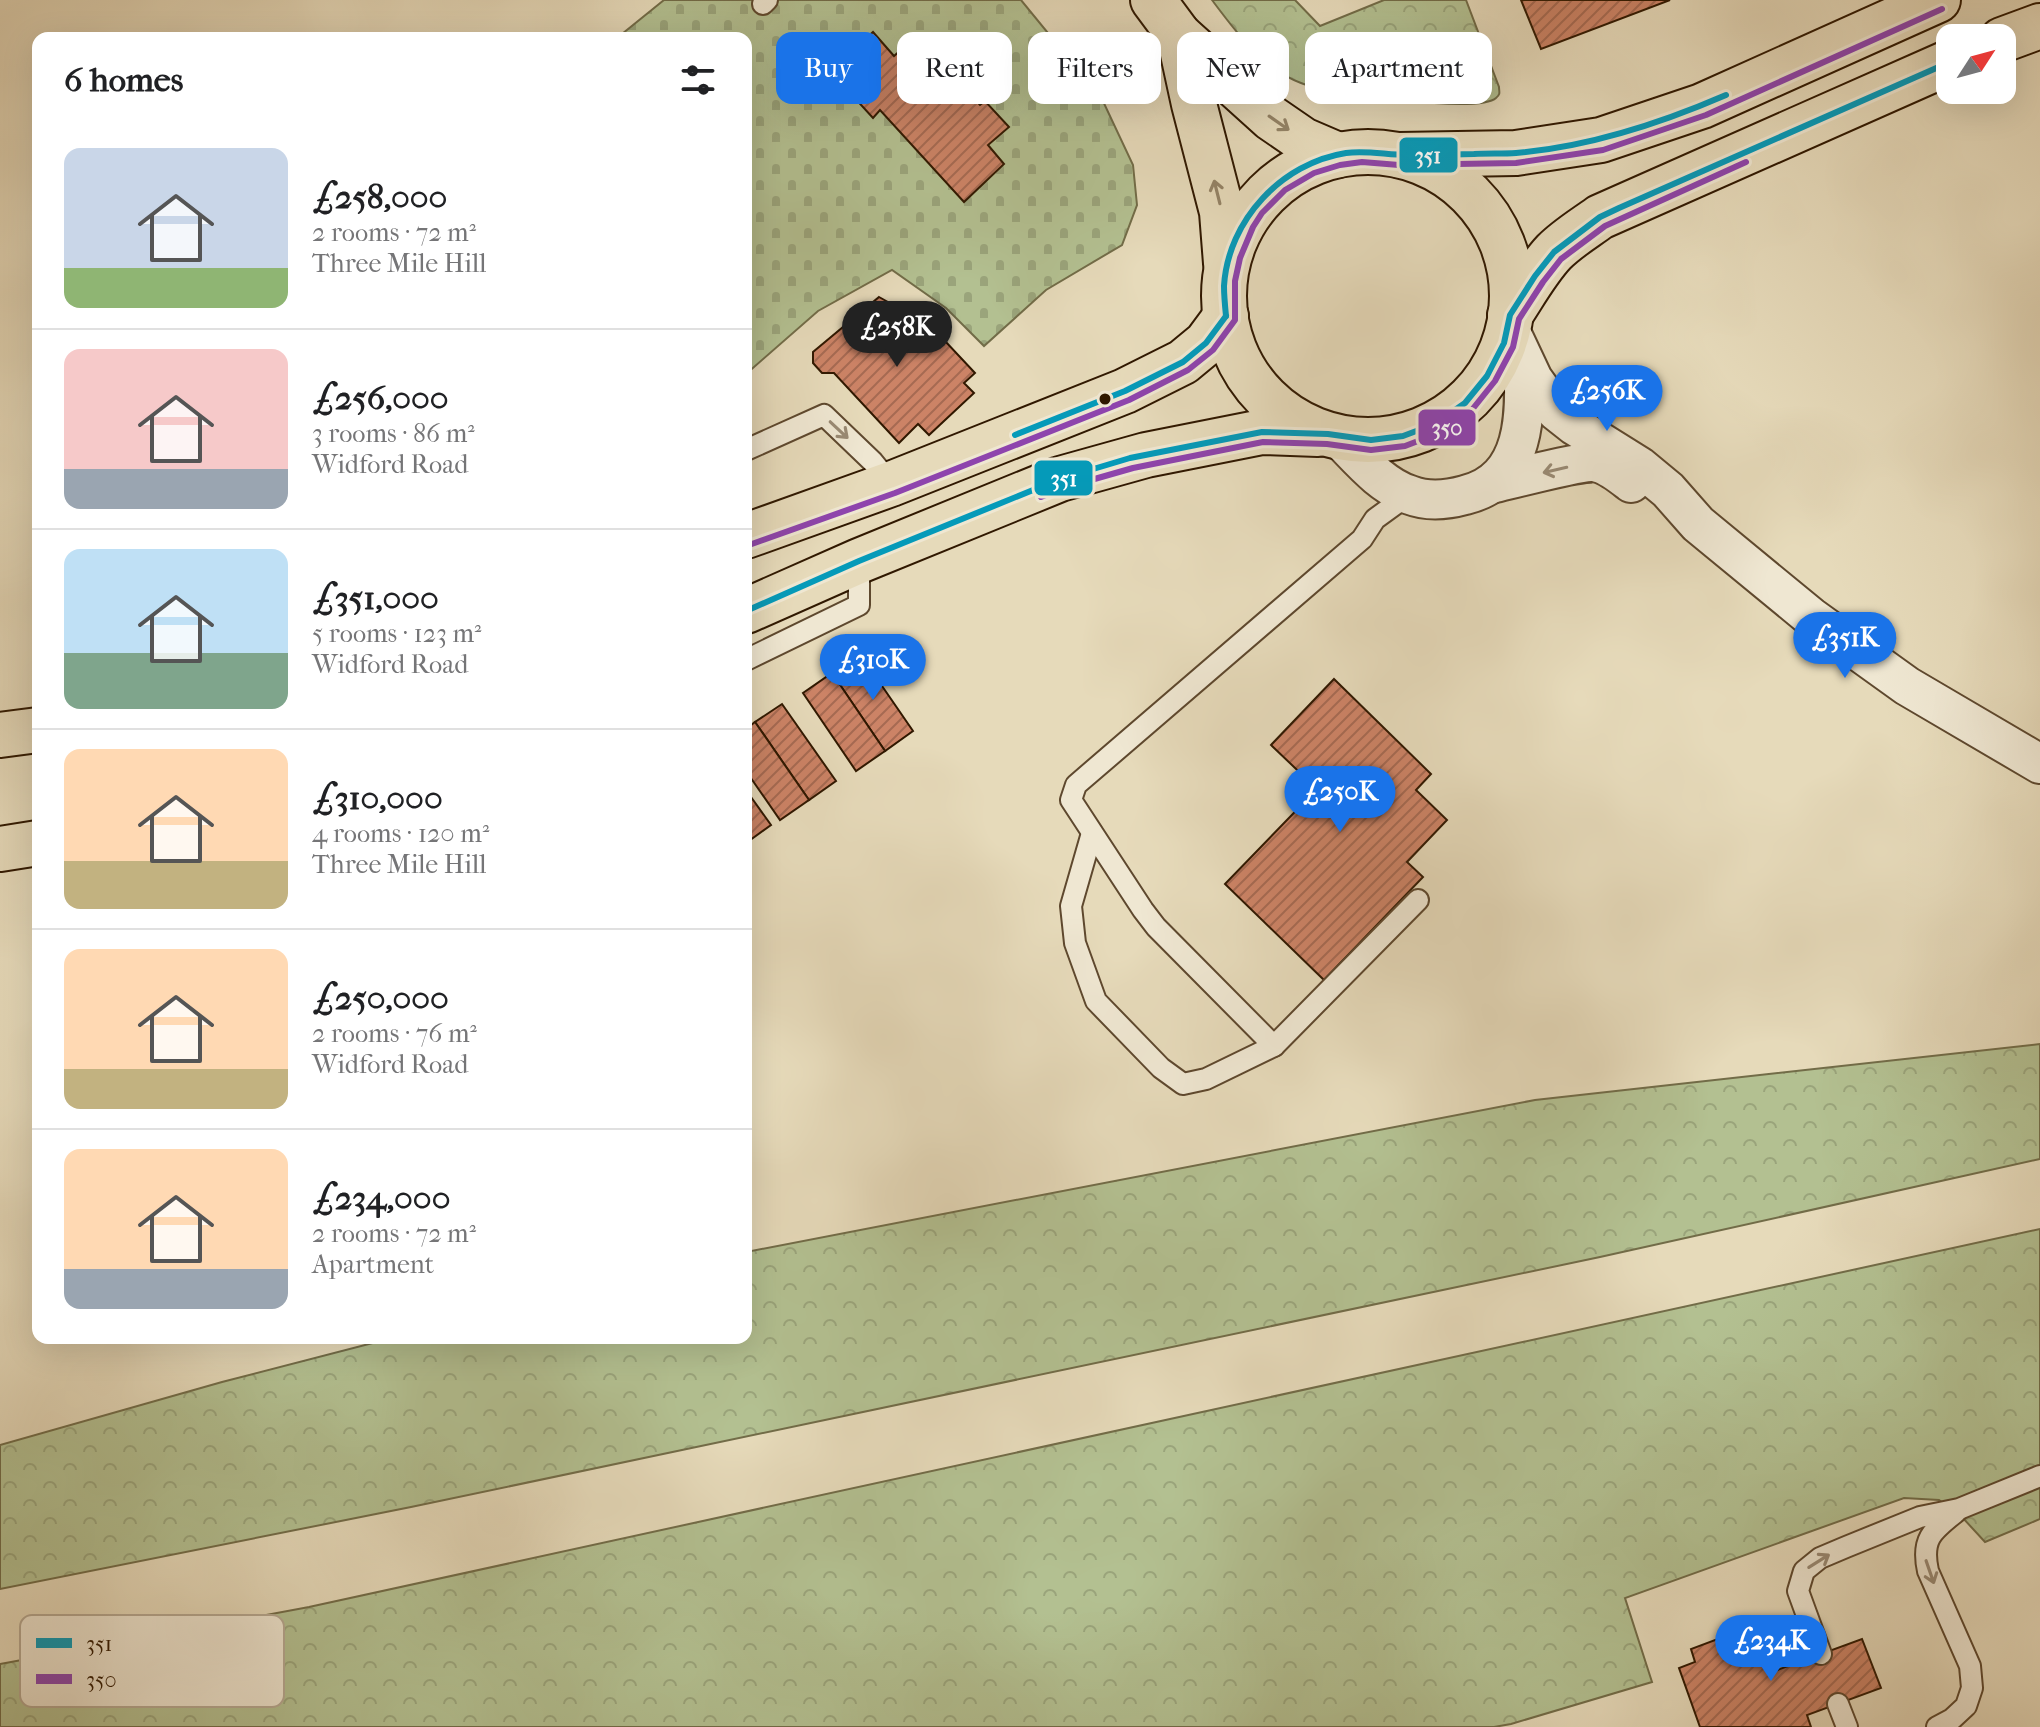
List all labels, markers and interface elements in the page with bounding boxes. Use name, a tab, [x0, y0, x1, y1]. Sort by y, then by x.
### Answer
north arrow	[1936, 24, 2016, 104]
map controls	[1936, 24, 2016, 104]
chip: Buy	[776, 32, 881, 104]
chip: Rent	[897, 32, 1012, 104]
chip: Filters	[1028, 32, 1161, 104]
chip: New	[1177, 32, 1289, 104]
chip: Apartment	[1305, 32, 1492, 104]
icon: filters	[676, 58, 720, 102]
text: 6 homes	[64, 60, 183, 100]
one-way arrow	[1268, 114, 1289, 131]
line badge: 351	[1398, 136, 1459, 174]
text: 351	[1415, 143, 1441, 169]
text: £258,000	[312, 177, 447, 217]
one-way arrow	[1209, 179, 1224, 205]
icon: home	[128, 180, 224, 276]
text: 2 rooms · 72 m²	[312, 217, 476, 248]
text: Three Mile Hill	[312, 248, 486, 279]
pin: £258K	[841, 301, 953, 369]
text: £258K	[860, 311, 934, 342]
pin: £256K	[1551, 365, 1663, 433]
text: £256K	[1570, 375, 1644, 406]
text: £256,000	[312, 378, 449, 418]
icon: home	[128, 381, 224, 477]
unlabelled marker	[1097, 391, 1113, 407]
line badge: 350	[1417, 408, 1477, 447]
text: 350	[1432, 415, 1462, 441]
text: 3 rooms · 86 m²	[312, 418, 475, 449]
one-way arrow	[829, 420, 848, 439]
text: Widford Road	[312, 449, 468, 480]
line badge: 351	[1033, 459, 1094, 497]
one-way arrow	[1542, 463, 1568, 478]
text: 351	[1051, 466, 1077, 492]
text: £351,000	[312, 578, 439, 618]
icon: home	[128, 581, 224, 677]
pin: £351K	[1789, 612, 1901, 680]
text: 5 rooms · 123 m²	[312, 618, 481, 649]
text: £351K	[1811, 622, 1879, 653]
pin: £310K	[817, 634, 929, 702]
text: £310K	[838, 644, 908, 675]
text: Widford Road	[312, 649, 468, 680]
pin: £250K	[1284, 766, 1396, 834]
text: £250K	[1302, 776, 1378, 807]
text: £310,000	[312, 778, 443, 818]
icon: home	[128, 781, 224, 877]
text: 4 rooms · 120 m²	[312, 818, 489, 849]
text: Three Mile Hill	[312, 849, 486, 880]
text: £250,000	[312, 978, 449, 1018]
icon: home	[128, 981, 224, 1077]
text: 2 rooms · 76 m²	[312, 1018, 477, 1049]
text: Widford Road	[312, 1049, 468, 1080]
text: £234,000	[312, 1178, 450, 1218]
icon: home	[128, 1181, 224, 1277]
text: 2 rooms · 72 m²	[312, 1218, 476, 1249]
text: Apartment	[312, 1249, 434, 1280]
one-way arrow	[1807, 1552, 1829, 1569]
one-way arrow	[1923, 1559, 1938, 1584]
legend	[20, 1615, 284, 1707]
pin: £234K	[1715, 1615, 1827, 1683]
text: £234K	[1733, 1625, 1809, 1656]
text: 351	[86, 1631, 112, 1657]
text: 350	[86, 1667, 117, 1693]

